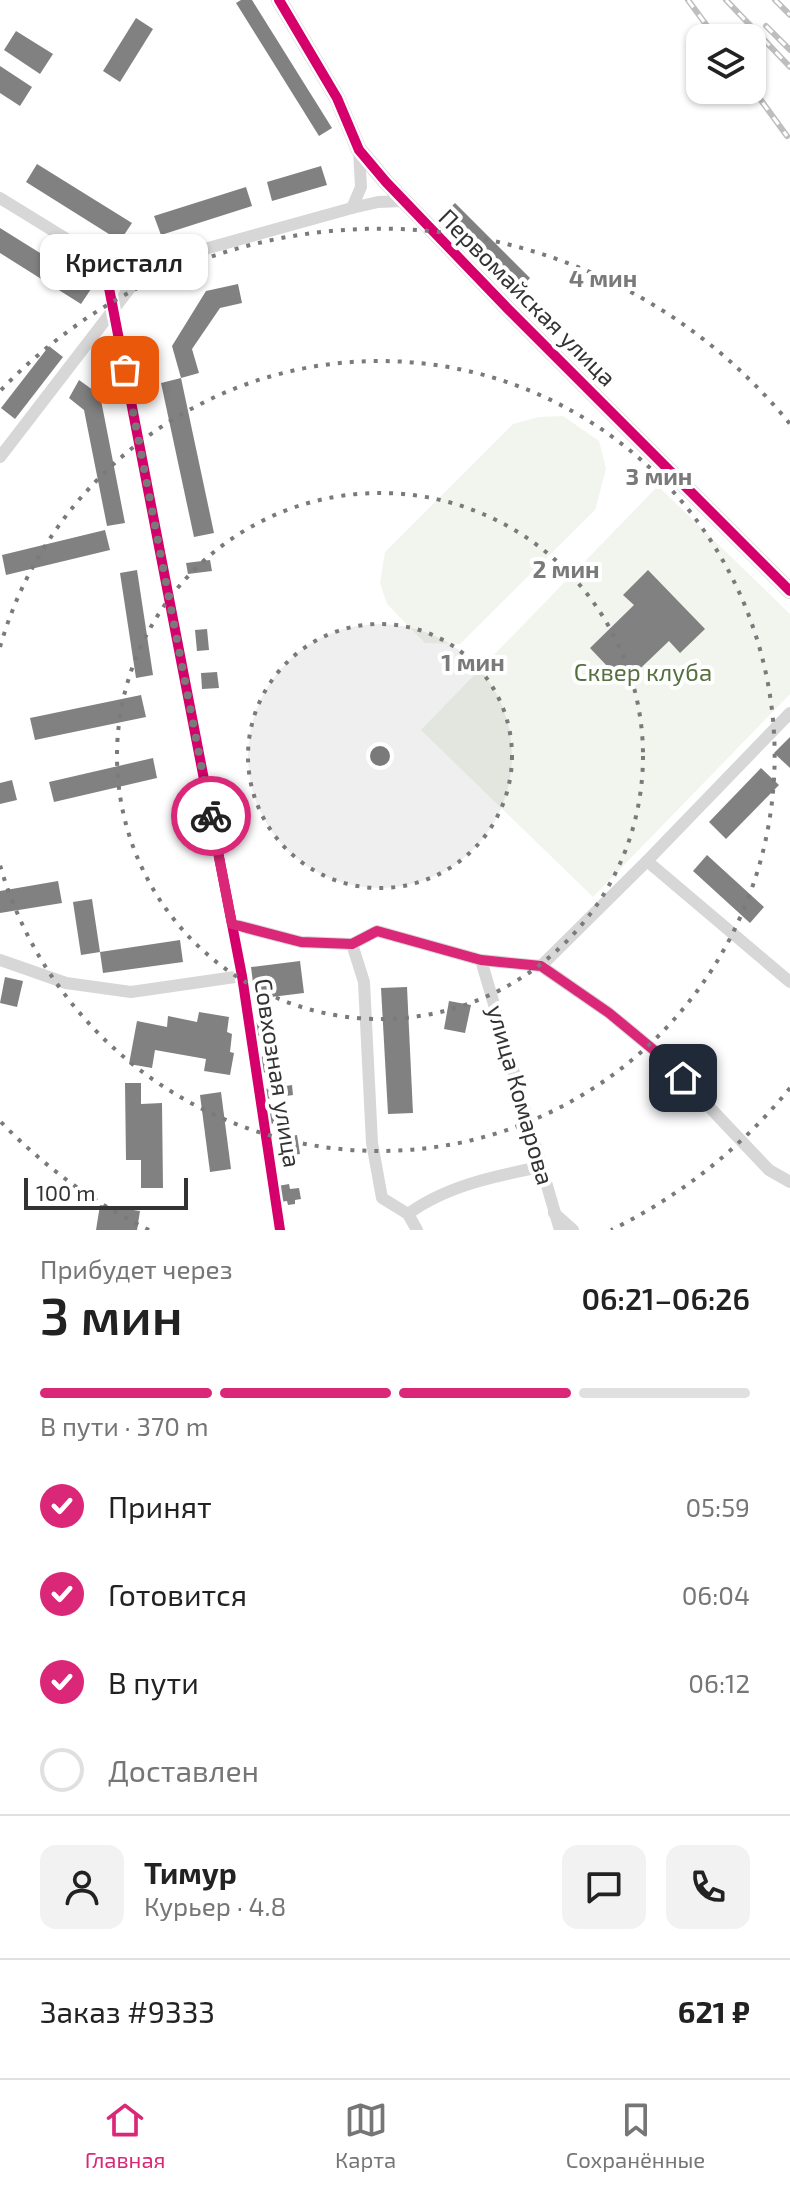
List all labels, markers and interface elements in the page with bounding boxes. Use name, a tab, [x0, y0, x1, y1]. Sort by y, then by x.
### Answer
map controls	[686, 24, 766, 104]
button: layers	[686, 24, 766, 104]
street label: Первомайская улица	[433, 202, 623, 392]
callout: Кристалл	[41, 234, 209, 290]
text: Кристалл	[65, 246, 183, 277]
text: 4 мин	[569, 263, 637, 292]
pin	[91, 336, 159, 404]
icon: bag	[103, 348, 147, 392]
text: 3 мин	[626, 461, 692, 490]
text: 2 мин	[532, 554, 600, 583]
text: 1 мин	[441, 647, 505, 676]
park label: Сквер клуба	[574, 657, 712, 687]
centre of rings	[366, 742, 394, 770]
courier	[171, 776, 251, 856]
icon: bike	[189, 794, 233, 838]
street label: Совхозная улица	[248, 976, 308, 1170]
street label: улица Комарова	[481, 1001, 561, 1188]
pin	[649, 1044, 717, 1112]
icon: home	[661, 1056, 705, 1100]
scale bar	[24, 1174, 188, 1210]
text: 100 m	[36, 1179, 95, 1205]
text: Прибудет через	[40, 1253, 233, 1284]
text: 06:21–06:26	[581, 1280, 750, 1316]
text: 3 мин	[40, 1283, 183, 1345]
text: В пути · 370 m	[40, 1410, 208, 1441]
icon: check	[40, 1484, 84, 1528]
text: Принят	[108, 1488, 212, 1524]
text: 05:59	[685, 1491, 750, 1522]
icon: check	[40, 1572, 84, 1616]
text: Готовится	[108, 1576, 247, 1612]
text: 06:04	[682, 1579, 750, 1610]
icon: check	[40, 1660, 84, 1704]
text: В пути	[108, 1664, 199, 1700]
text: 06:12	[688, 1667, 750, 1698]
text: Доставлен	[108, 1752, 259, 1788]
button: person	[40, 1845, 124, 1929]
button: chat	[562, 1845, 646, 1929]
button: phone	[666, 1845, 750, 1929]
text: Тимур	[144, 1854, 237, 1890]
text: Курьер · 4.8	[144, 1890, 286, 1921]
text: Заказ #9333	[40, 1993, 215, 2029]
text: 621 ₽	[678, 1993, 750, 2029]
tab: Главная	[85, 2098, 165, 2172]
tab: Карта	[335, 2098, 396, 2172]
tab: Сохранённые	[566, 2098, 705, 2172]

